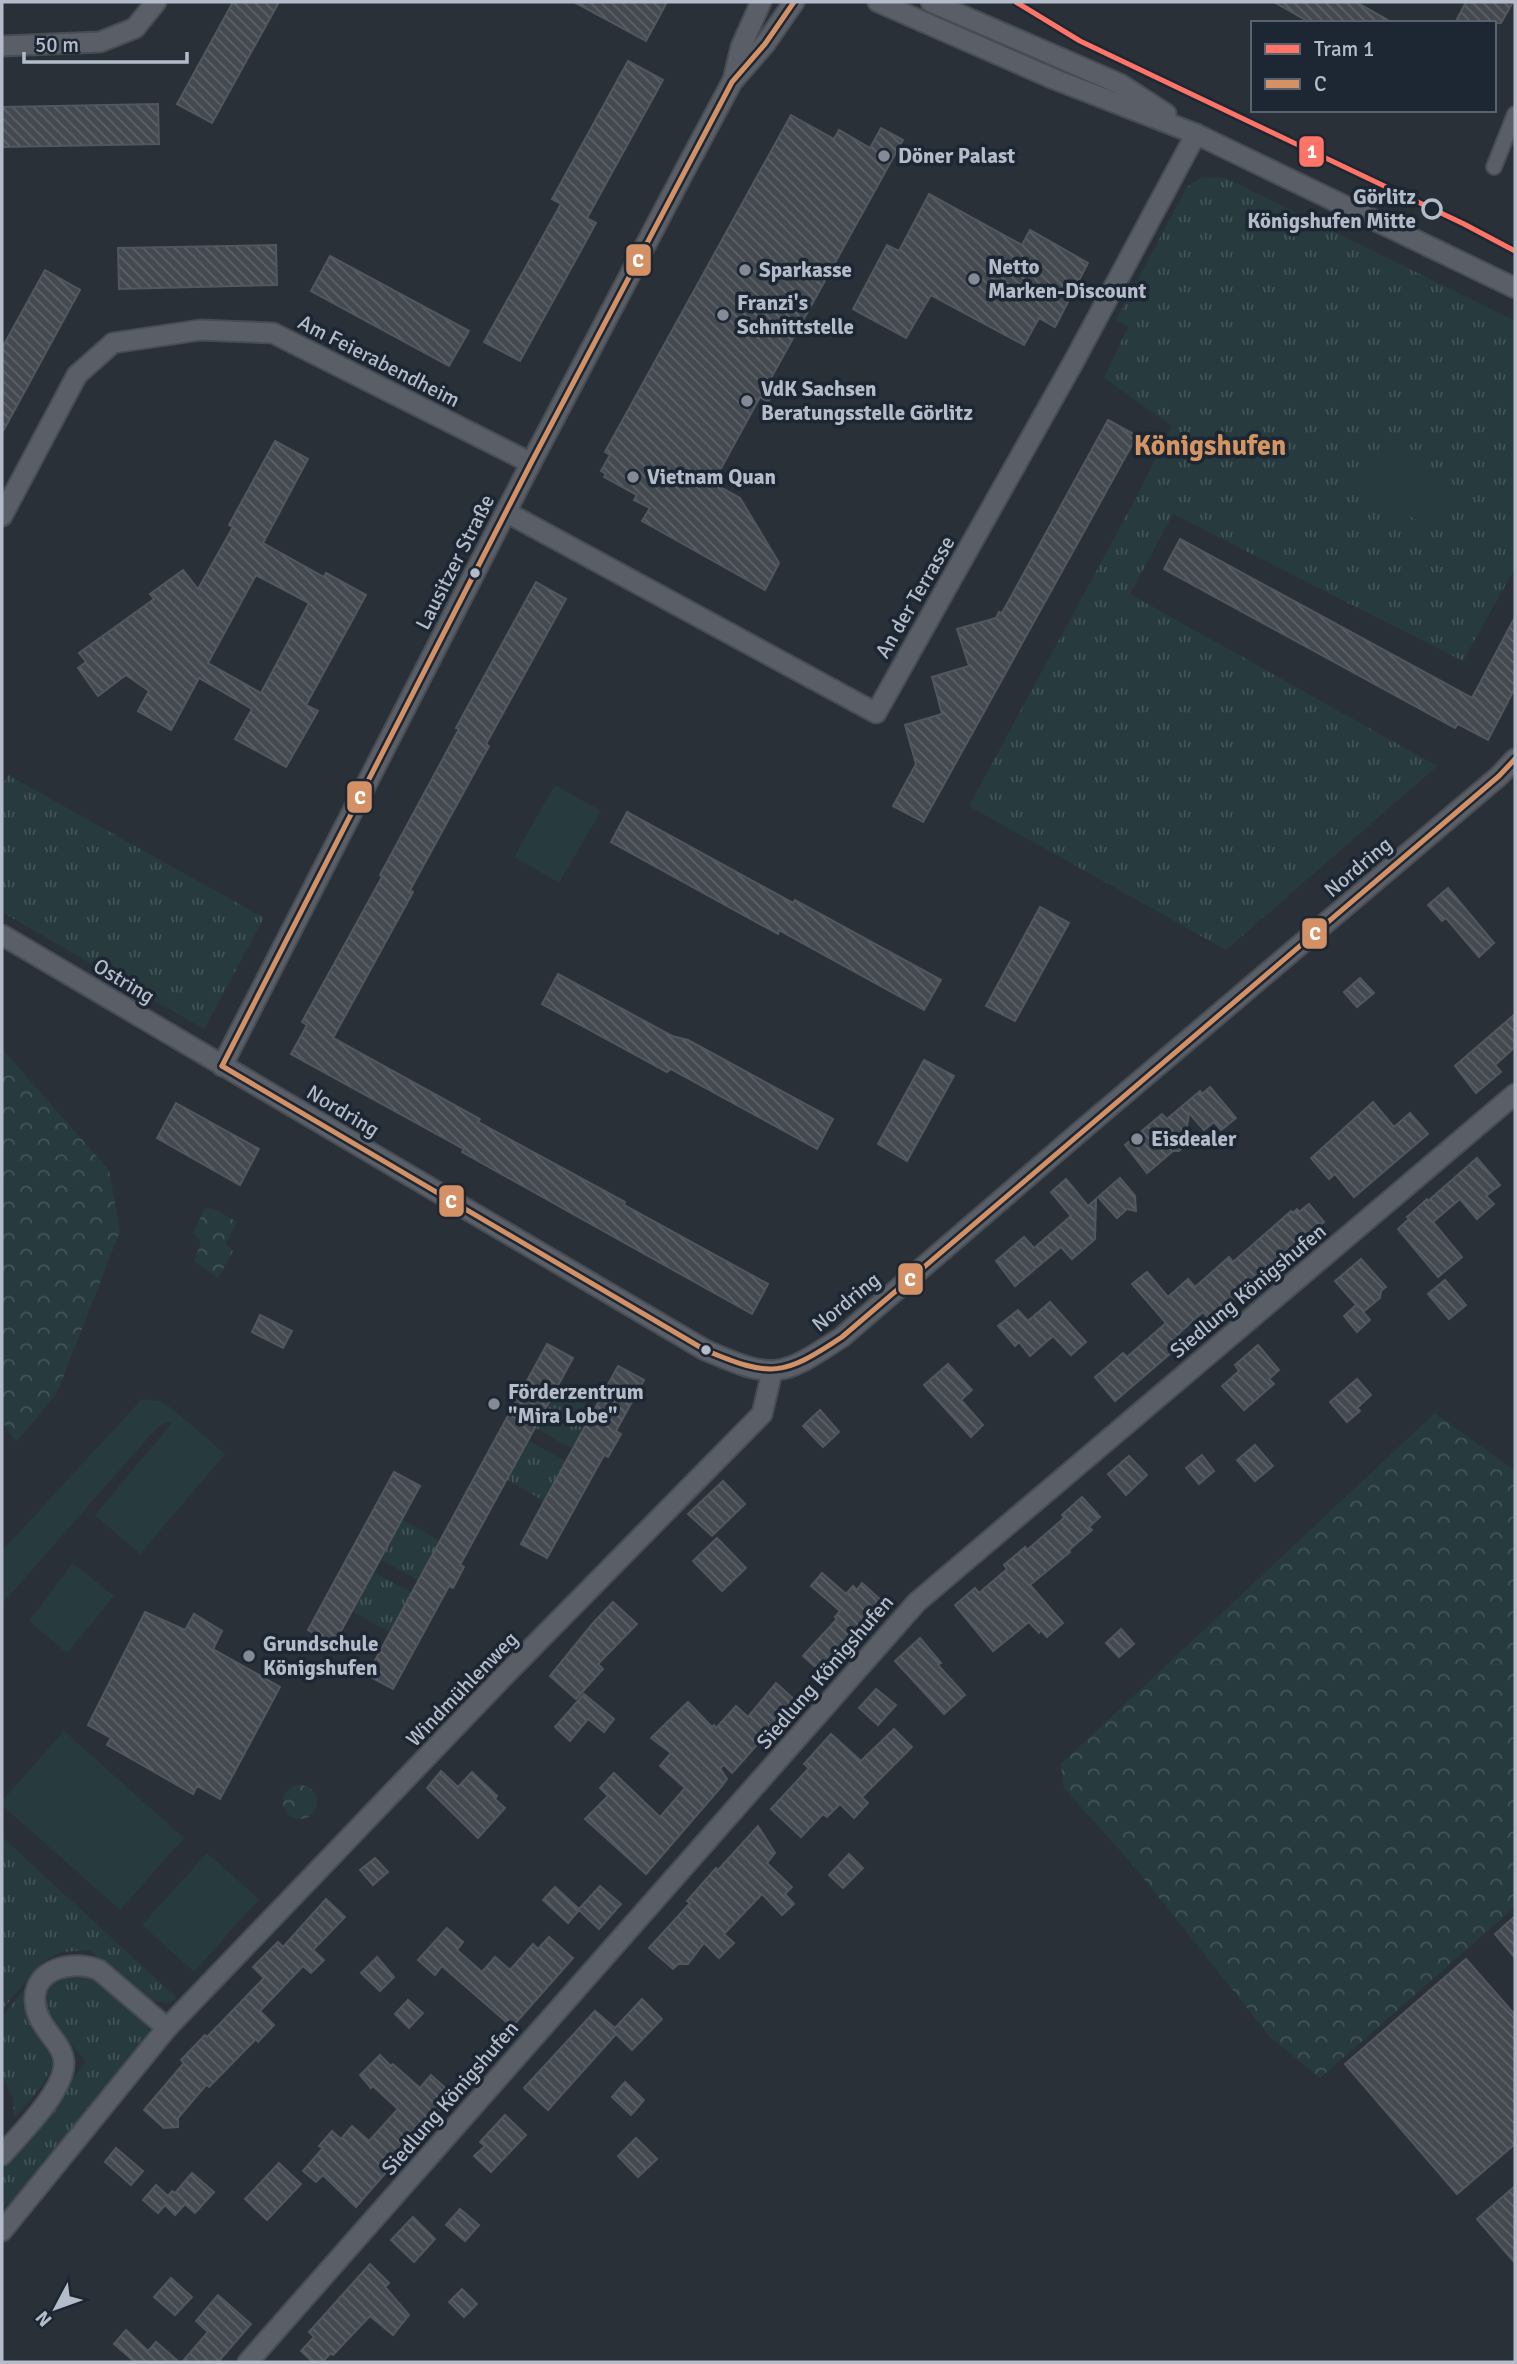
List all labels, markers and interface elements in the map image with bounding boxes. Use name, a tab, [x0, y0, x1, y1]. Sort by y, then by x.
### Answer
scale bar	[24, 21, 187, 65]
legend	[1251, 21, 1496, 112]
text: 50 m	[35, 32, 79, 58]
text: Tram 1	[1314, 36, 1374, 62]
text: C	[1314, 71, 1327, 97]
line badge: 1	[1298, 135, 1325, 168]
text: 1	[1307, 140, 1317, 164]
place label: Döner Palast	[898, 143, 1015, 169]
marker: Döner Palast	[876, 148, 892, 164]
place label: Görlitz Königshufen Mitte	[1247, 184, 1416, 234]
marker: Görlitz Königshufen Mitte	[1422, 199, 1442, 219]
line badge: C	[625, 243, 652, 277]
text: C	[632, 249, 644, 273]
place label: Netto Marken-Discount	[988, 254, 1146, 304]
place label: Sparkasse	[759, 257, 852, 283]
marker: Sparkasse	[737, 262, 753, 278]
marker: Netto Marken-Discount	[966, 271, 982, 287]
place label: Franzi's Schnittstelle	[737, 290, 854, 340]
marker: Franzi's Schnittstelle	[715, 307, 731, 323]
street label: Am Feierabendheim	[294, 309, 464, 413]
place label: VdK Sachsen Beratungsstelle Görlitz	[761, 376, 973, 426]
marker: VdK Sachsen Beratungsstelle Görlitz	[739, 393, 755, 409]
district label: Königshufen	[1134, 429, 1286, 463]
place label: Vietnam Quan	[647, 464, 776, 490]
marker: Vietnam Quan	[625, 469, 641, 485]
street label: Lausitzer Straße	[410, 490, 500, 634]
street label: An der Terrasse	[870, 531, 960, 663]
unlabelled marker	[468, 566, 482, 580]
line badge: C	[346, 780, 373, 814]
text: C	[354, 786, 366, 810]
street label: Nordring	[1319, 831, 1397, 903]
line badge: C	[1301, 917, 1328, 950]
text: C	[1309, 922, 1321, 946]
street label: Ostring	[89, 953, 159, 1009]
street label: Nordring	[302, 1079, 384, 1143]
place label: Eisdealer	[1151, 1126, 1237, 1152]
marker: Eisdealer	[1129, 1131, 1145, 1147]
line badge: C	[438, 1184, 465, 1218]
text: C	[445, 1190, 457, 1214]
street label: Siedlung Königshufen	[1165, 1218, 1331, 1364]
line badge: C	[897, 1262, 924, 1296]
street label: Nordring	[807, 1267, 885, 1337]
text: C	[904, 1268, 916, 1292]
unlabelled marker	[699, 1343, 713, 1357]
place label: Förderzentrum "Mira Lobe"	[508, 1379, 644, 1429]
marker: Förderzentrum "Mira Lobe"	[486, 1396, 502, 1412]
street label: Siedlung Königshufen	[751, 1590, 899, 1754]
street label: Windmühlenweg	[401, 1626, 523, 1752]
place label: Grundschule Königshufen	[263, 1631, 378, 1681]
marker: Grundschule Königshufen	[241, 1648, 257, 1664]
street label: Siedlung Königshufen	[376, 2016, 524, 2180]
north arrow	[21, 2273, 91, 2343]
text: N	[31, 2306, 57, 2331]

